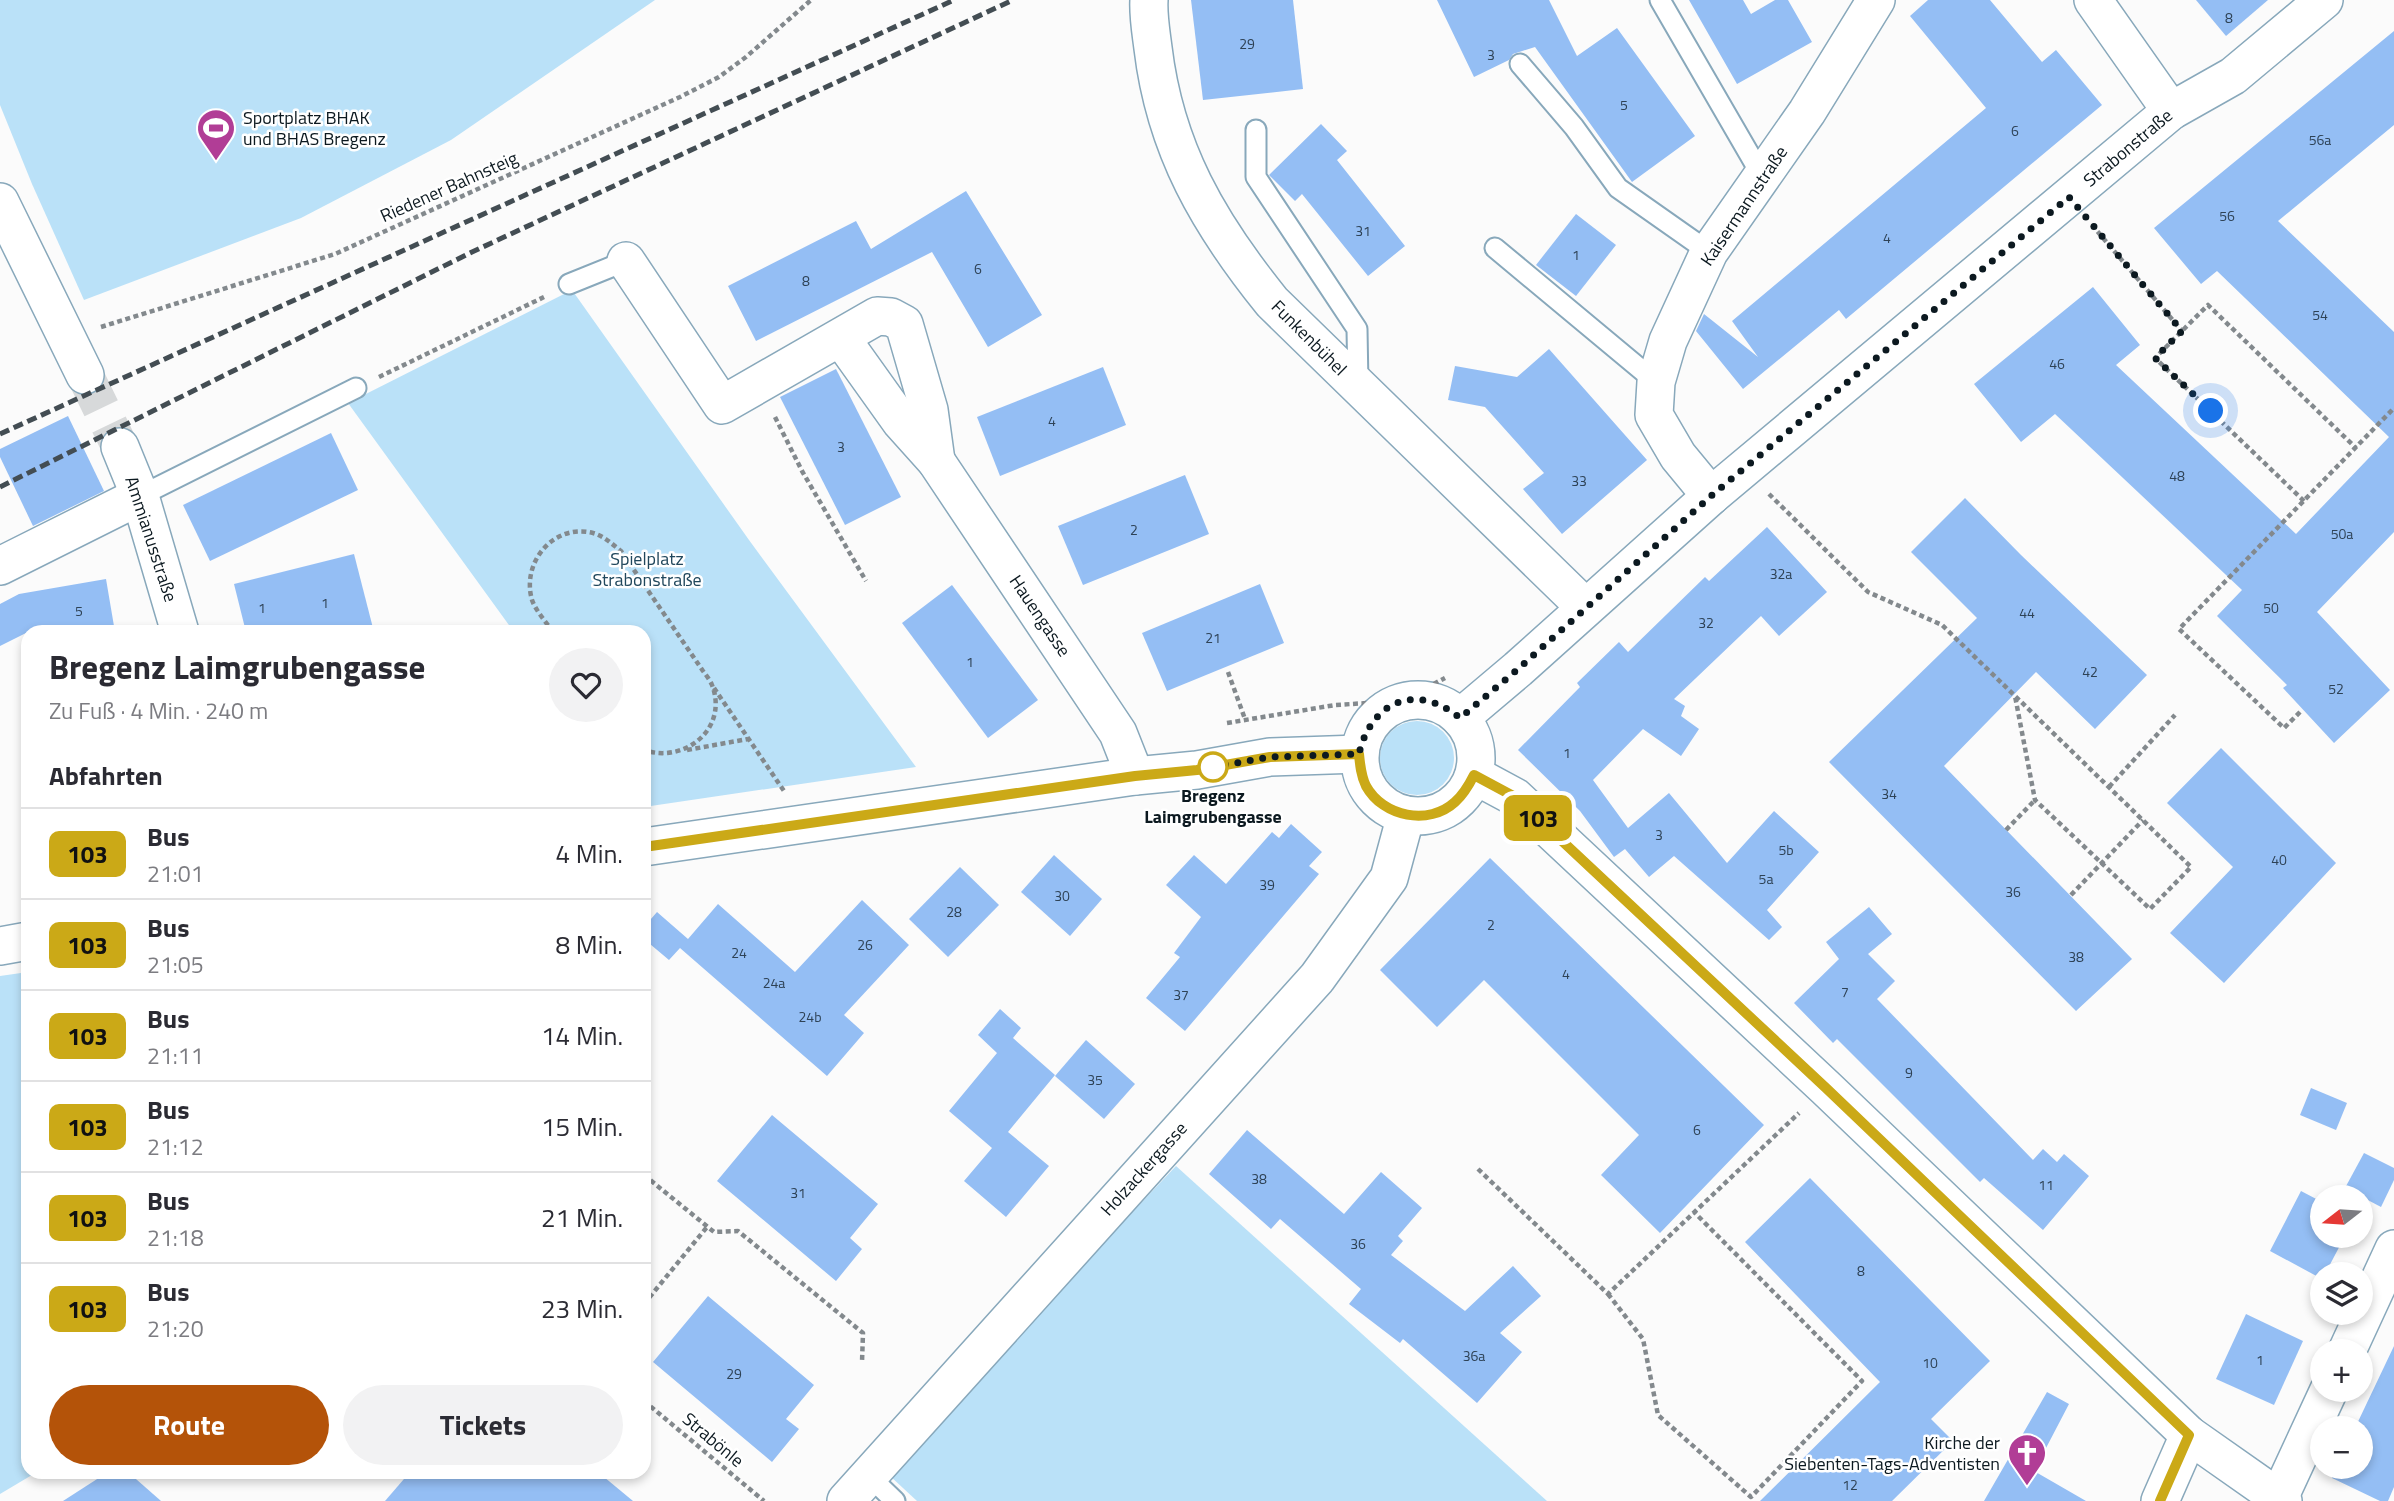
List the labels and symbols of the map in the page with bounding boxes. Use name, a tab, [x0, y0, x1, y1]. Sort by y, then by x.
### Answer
house number: 8	[2225, 7, 2233, 28]
house number: 29	[1239, 33, 1255, 54]
house number: 3	[1487, 44, 1495, 65]
house number: 5	[1620, 94, 1628, 115]
street label: Strabonstraße	[2077, 102, 2178, 193]
place label: Sportplatz BHAK und BHAS Bregenz	[243, 104, 386, 152]
sports icon: Sportplatz BHAK und BHAS Bregenz	[195, 107, 237, 162]
house number: 6	[2011, 120, 2019, 141]
house number: 56a	[2309, 129, 2331, 150]
street label: Kaisermannstraße	[1693, 140, 1794, 271]
street label: Riedener Bahnsteig	[376, 144, 522, 229]
house number: 56	[2219, 205, 2235, 226]
house number: 31	[1355, 220, 1371, 241]
house number: 4	[1883, 227, 1891, 248]
house number: 1	[1572, 244, 1580, 265]
house number: 6	[974, 258, 982, 279]
house number: 8	[802, 270, 810, 291]
street label: Funkenbühel	[1265, 294, 1353, 382]
house number: 54	[2312, 304, 2328, 325]
house number: 46	[2049, 353, 2065, 374]
your location	[2193, 393, 2228, 428]
house number: 4	[1048, 410, 1056, 431]
house number: 3	[837, 436, 845, 457]
house number: 48	[2169, 465, 2185, 486]
house number: 33	[1571, 470, 1587, 491]
street label: Ammianusstraße	[118, 473, 185, 605]
house number: 2	[1130, 519, 1138, 540]
house number: 50a	[2331, 523, 2353, 544]
park label: Spielplatz Strabonstraße	[592, 545, 702, 593]
house number: 32a	[1770, 563, 1792, 584]
street label: Hauengasse	[1003, 569, 1078, 662]
house number: 1	[321, 592, 329, 613]
house number: 1	[258, 597, 266, 618]
house number: 50	[2263, 597, 2279, 618]
house number: 5	[75, 600, 83, 621]
house number: 44	[2019, 602, 2035, 623]
house number: 32	[1698, 612, 1714, 633]
house number: 21	[1205, 627, 1221, 648]
house number: 1	[966, 651, 974, 672]
house number: 42	[2082, 661, 2098, 682]
house number: 52	[2328, 678, 2344, 699]
house number: 1	[1563, 742, 1571, 763]
marker: Bregenz Laimgrubengasse	[1198, 752, 1228, 782]
place label: Bregenz Laimgrubengasse	[1144, 782, 1282, 830]
house number: 34	[1881, 783, 1897, 804]
line badge: 103	[1498, 795, 1578, 841]
house number: 3	[1655, 824, 1663, 845]
house number: 5b	[1778, 839, 1794, 860]
house number: 40	[2271, 849, 2287, 870]
house number: 5a	[1759, 868, 1773, 889]
house number: 39	[1259, 874, 1275, 895]
house number: 36	[2005, 881, 2021, 902]
house number: 30	[1054, 885, 1070, 906]
house number: 28	[946, 901, 962, 922]
house number: 2	[1487, 914, 1495, 935]
house number: 26	[857, 934, 873, 955]
house number: 24	[731, 942, 747, 963]
house number: 38	[2068, 946, 2084, 967]
house number: 4	[1562, 963, 1570, 984]
house number: 24a	[763, 972, 785, 993]
house number: 7	[1841, 981, 1849, 1002]
house number: 37	[1173, 984, 1189, 1005]
house number: 24b	[798, 1006, 822, 1027]
house number: 9	[1905, 1062, 1913, 1083]
house number: 35	[1087, 1069, 1103, 1090]
street label: Holzackergasse	[1094, 1116, 1193, 1222]
house number: 6	[1693, 1119, 1701, 1140]
house number: 38	[1251, 1168, 1267, 1189]
house number: 11	[2038, 1174, 2054, 1195]
house number: 31	[790, 1182, 806, 1203]
north arrow	[2310, 1185, 2373, 1248]
house number: 36	[1350, 1233, 1366, 1254]
house number: 8	[1857, 1260, 1865, 1281]
house number: 36a	[1463, 1345, 1485, 1366]
house number: 1	[2256, 1349, 2264, 1370]
house number: 10	[1922, 1352, 1938, 1373]
house number: 29	[726, 1363, 742, 1384]
street label: Strabönle	[677, 1406, 750, 1473]
place label: Kirche der Siebenten-Tags-Adventisten	[1784, 1429, 2000, 1477]
church icon: Kirche der Siebenten-Tags-Adventisten	[2006, 1432, 2048, 1487]
house number: 12	[1842, 1474, 1858, 1495]

